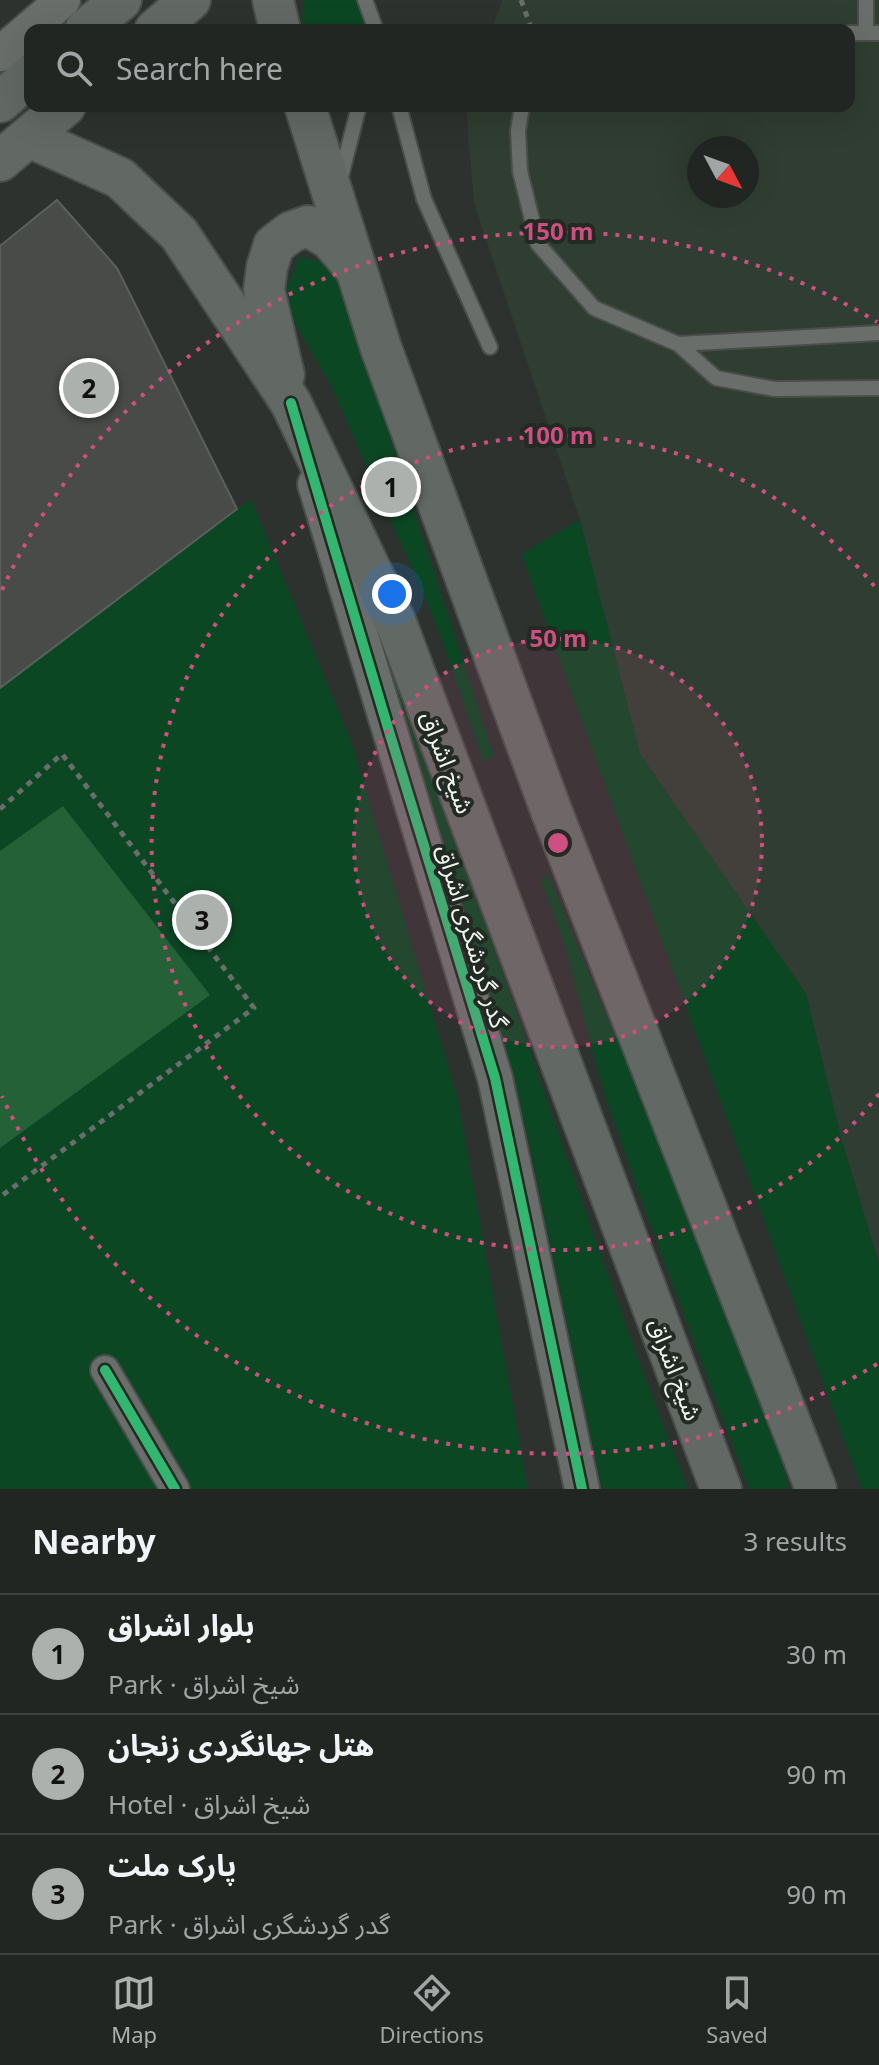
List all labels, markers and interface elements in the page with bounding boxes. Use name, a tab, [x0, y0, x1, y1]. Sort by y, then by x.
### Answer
search box	[24, 24, 855, 112]
icon: search	[52, 46, 96, 90]
text: Search here	[116, 48, 283, 89]
north arrow	[687, 136, 759, 208]
text: 150 m	[523, 214, 593, 247]
pin: 2	[63, 358, 115, 418]
text: 100 m	[523, 418, 593, 451]
pin: 1	[365, 457, 417, 517]
your location	[372, 574, 412, 614]
text: 50 m	[529, 621, 587, 654]
street label: شیخ اشراق	[412, 706, 483, 819]
centre of rings	[544, 829, 572, 857]
street label: گدر گردشگری اشراق	[429, 840, 517, 1033]
pin: 3	[176, 890, 228, 950]
street label: شیخ اشراق	[640, 1313, 711, 1426]
text: Nearby	[32, 1518, 156, 1564]
text: 3 results	[743, 1523, 847, 1559]
text: بلوار اشراق	[108, 1604, 254, 1645]
text: 1	[51, 1636, 65, 1672]
text: 30 m	[786, 1636, 847, 1672]
text: Park · شیخ اشراق	[108, 1666, 300, 1702]
text: هتل جهانگردی زنجان	[108, 1724, 374, 1765]
text: 2	[51, 1756, 65, 1792]
text: 90 m	[786, 1756, 847, 1792]
text: Hotel · شیخ اشراق	[108, 1786, 311, 1822]
text: پارک ملت	[108, 1844, 237, 1885]
text: 3	[51, 1876, 65, 1912]
text: 90 m	[786, 1876, 847, 1912]
text: Park · گدر گردشگری اشراق	[108, 1906, 390, 1942]
tab: Map	[111, 1971, 157, 2049]
tab: Directions	[379, 1971, 484, 2049]
tab: Saved	[706, 1971, 768, 2049]

